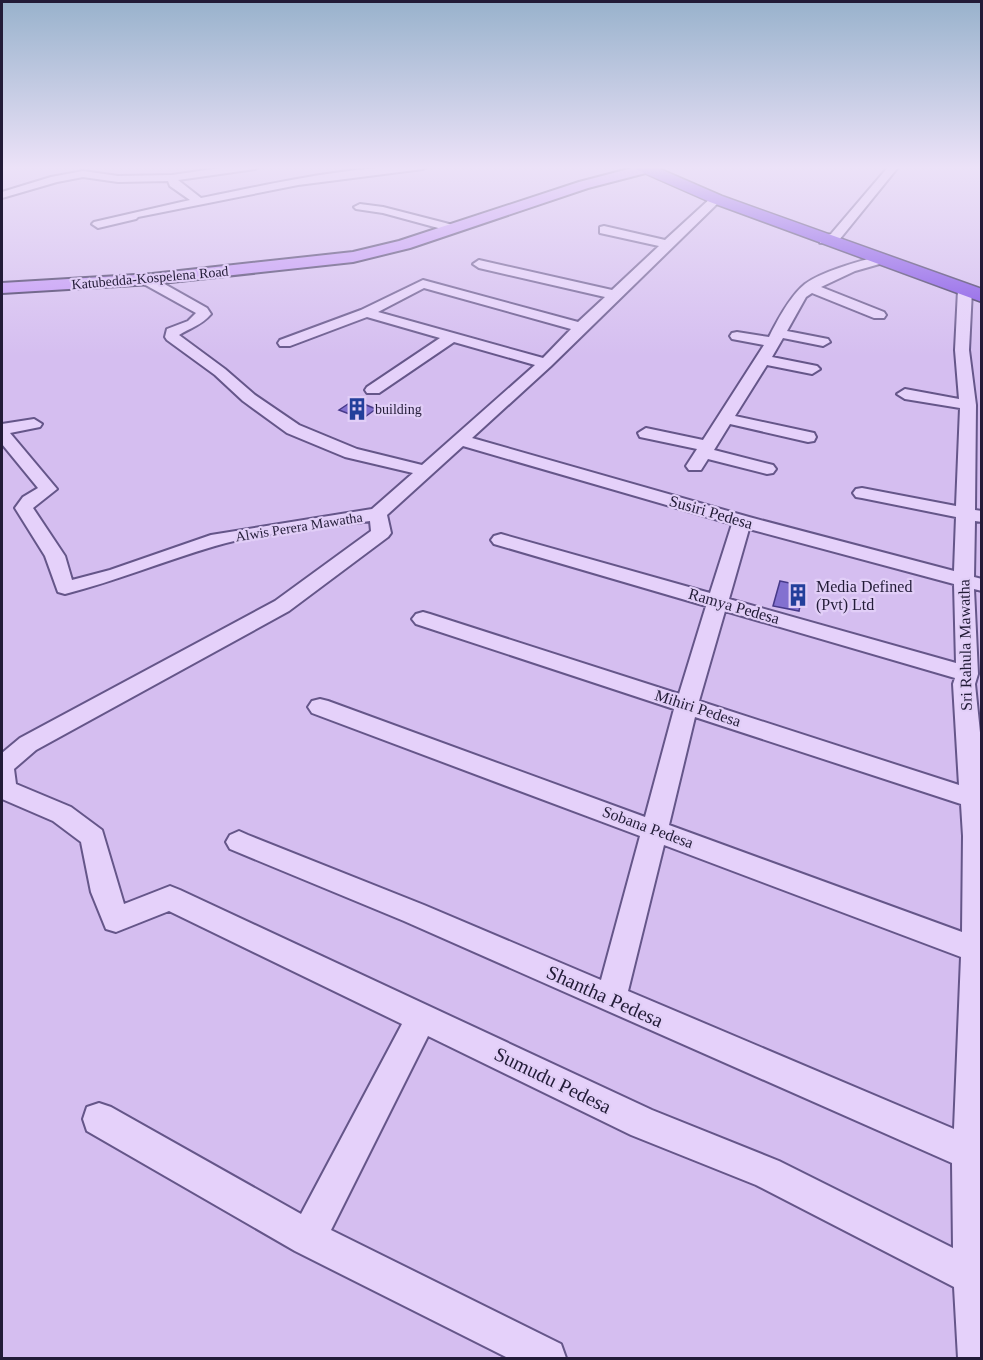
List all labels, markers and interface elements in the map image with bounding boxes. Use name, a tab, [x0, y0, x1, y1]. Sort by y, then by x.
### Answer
street label: Katubedda-Kospelena Road	[71, 264, 229, 292]
building icon: building	[344, 396, 370, 422]
place label: building	[375, 402, 422, 417]
street label: Susiri Pedesa	[667, 492, 755, 532]
street label: Alwis Perera Mawatha	[234, 509, 364, 544]
place label: Media Defined (Pvt) Ltd	[816, 578, 912, 614]
street label: Sri Rahula Mawatha	[955, 579, 975, 711]
building icon: Media Defined (Pvt) Ltd	[785, 582, 811, 608]
street label: Ramya Pedesa	[686, 585, 781, 628]
street label: Mihiri Pedesa	[653, 686, 743, 730]
street label: Sobana Pedesa	[600, 803, 696, 851]
street label: Shantha Pedesa	[543, 961, 667, 1032]
street label: Sumudu Pedesa	[491, 1042, 615, 1118]

